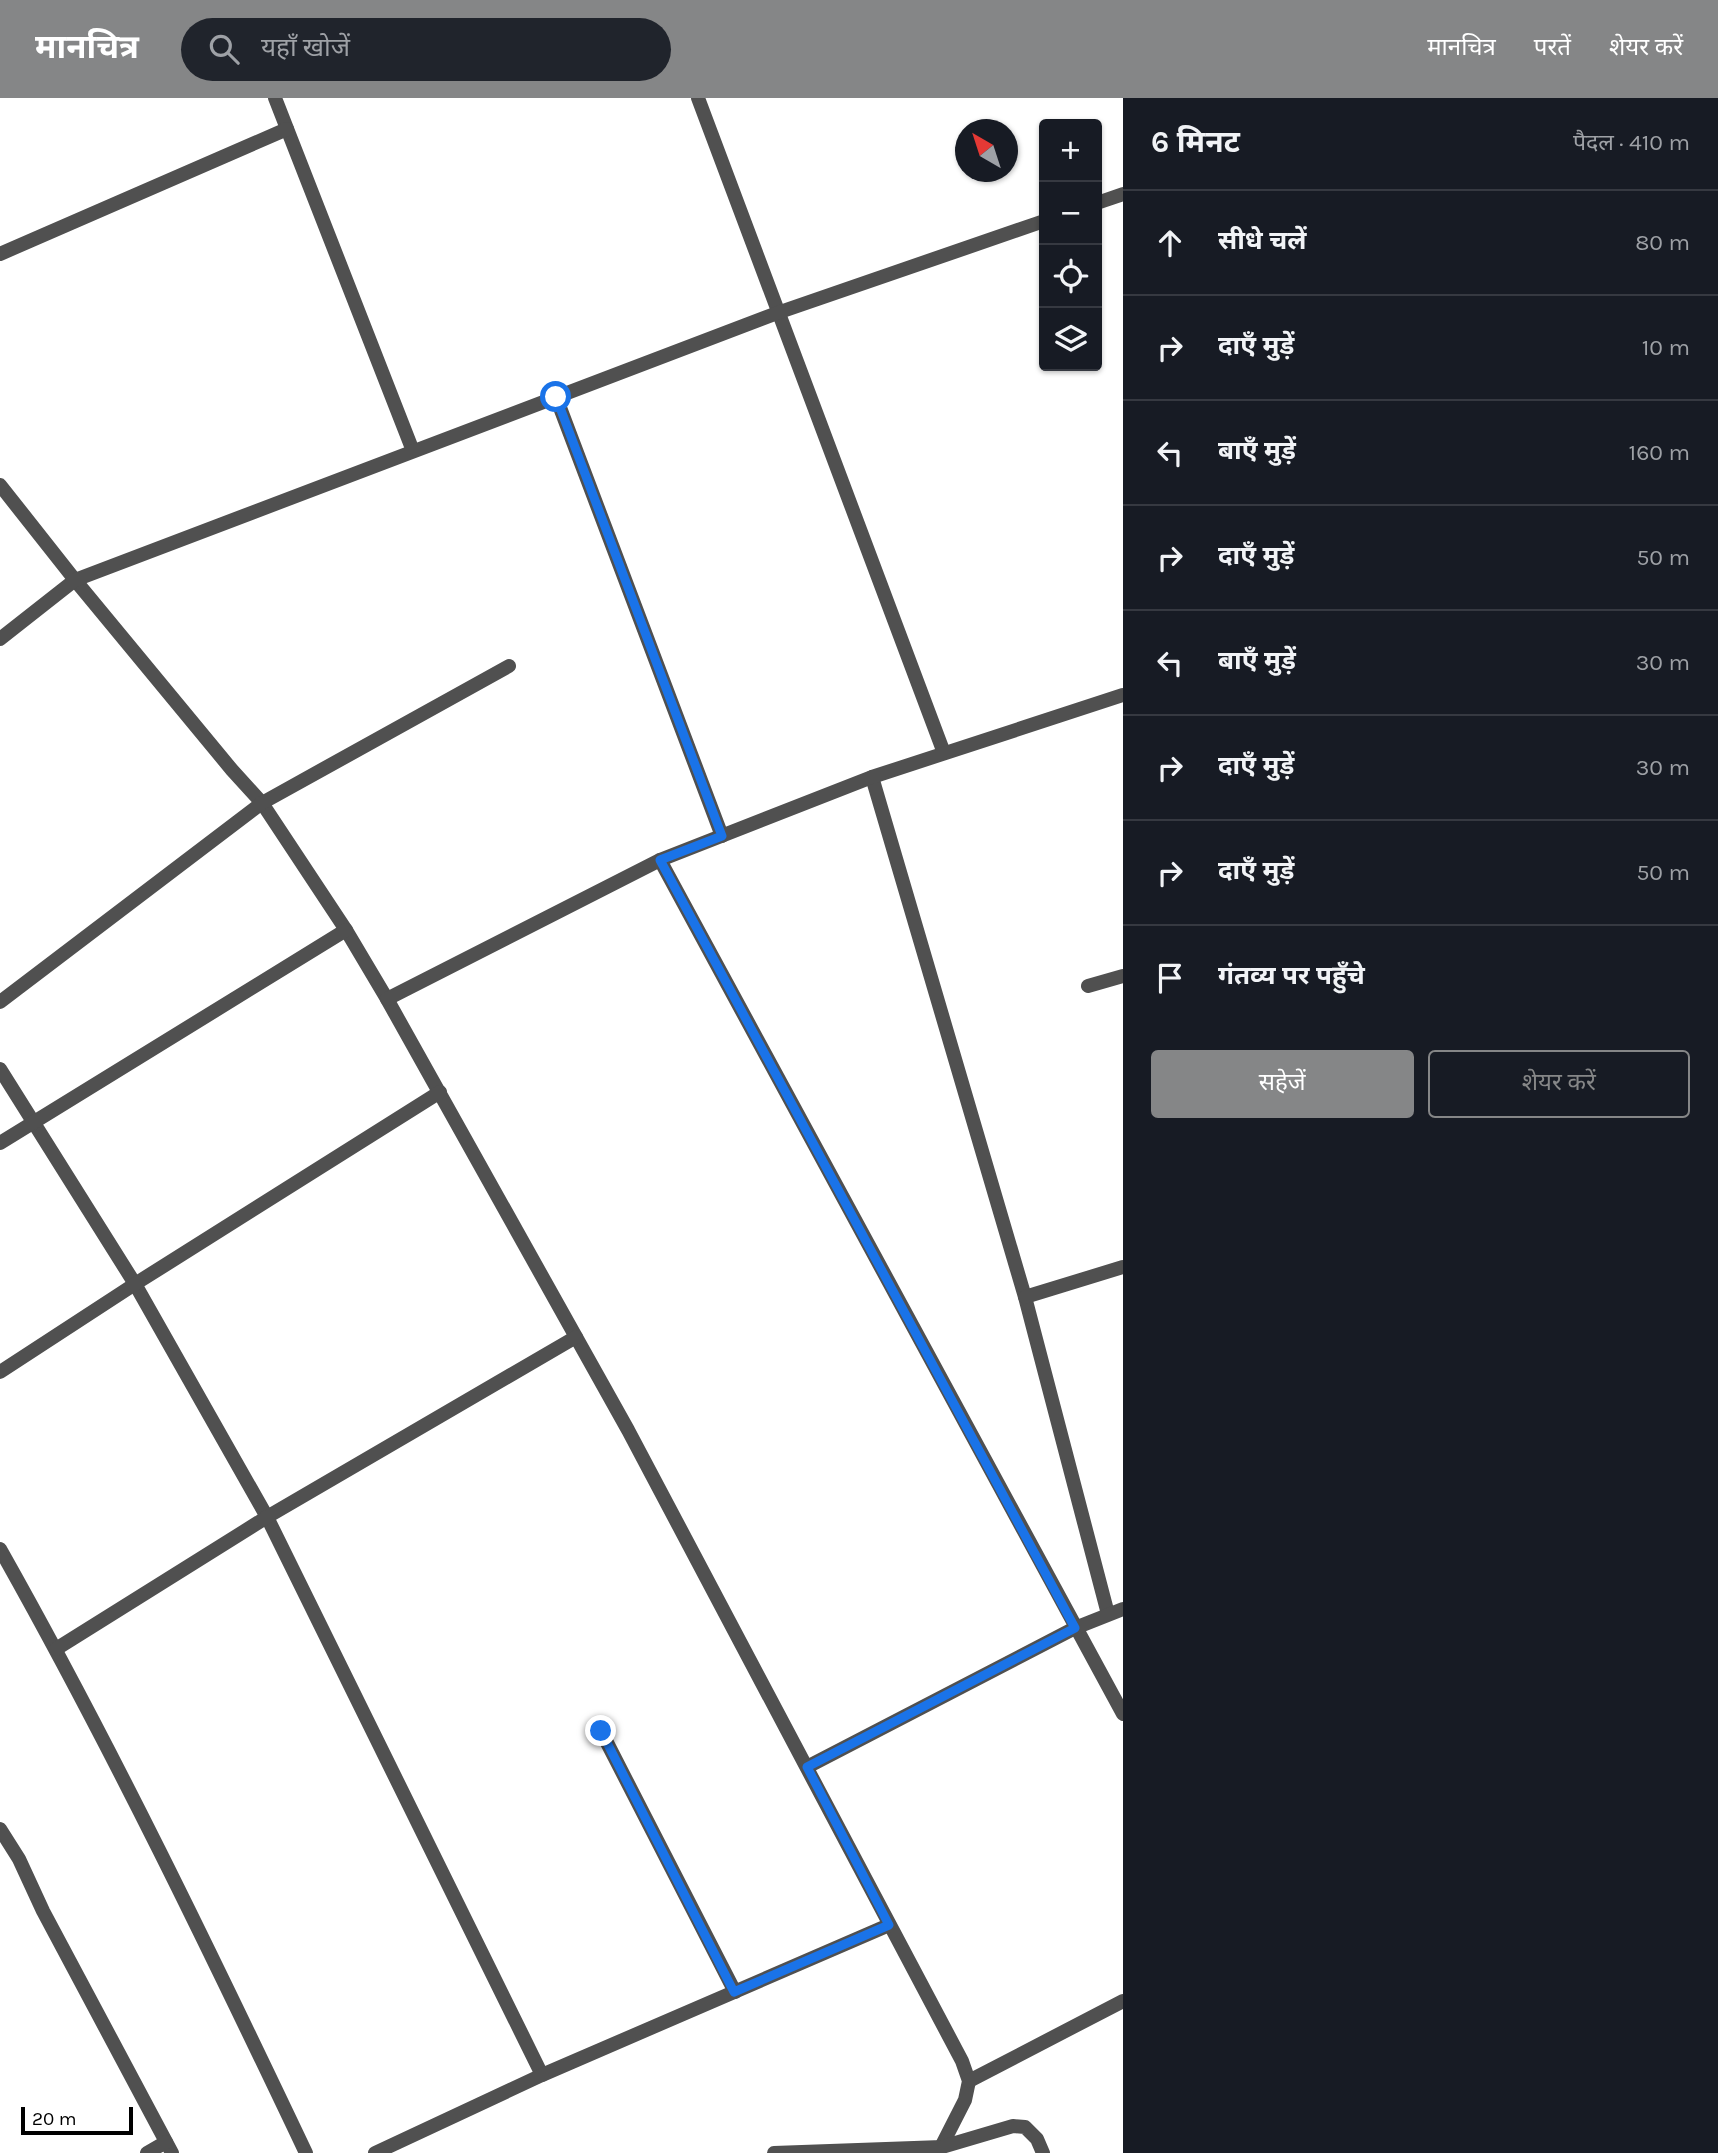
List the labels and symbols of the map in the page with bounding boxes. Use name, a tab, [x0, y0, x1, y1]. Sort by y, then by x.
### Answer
north arrow	[955, 119, 1018, 182]
route start	[540, 381, 571, 412]
route end	[585, 1715, 616, 1746]
scale bar	[21, 2104, 133, 2136]

